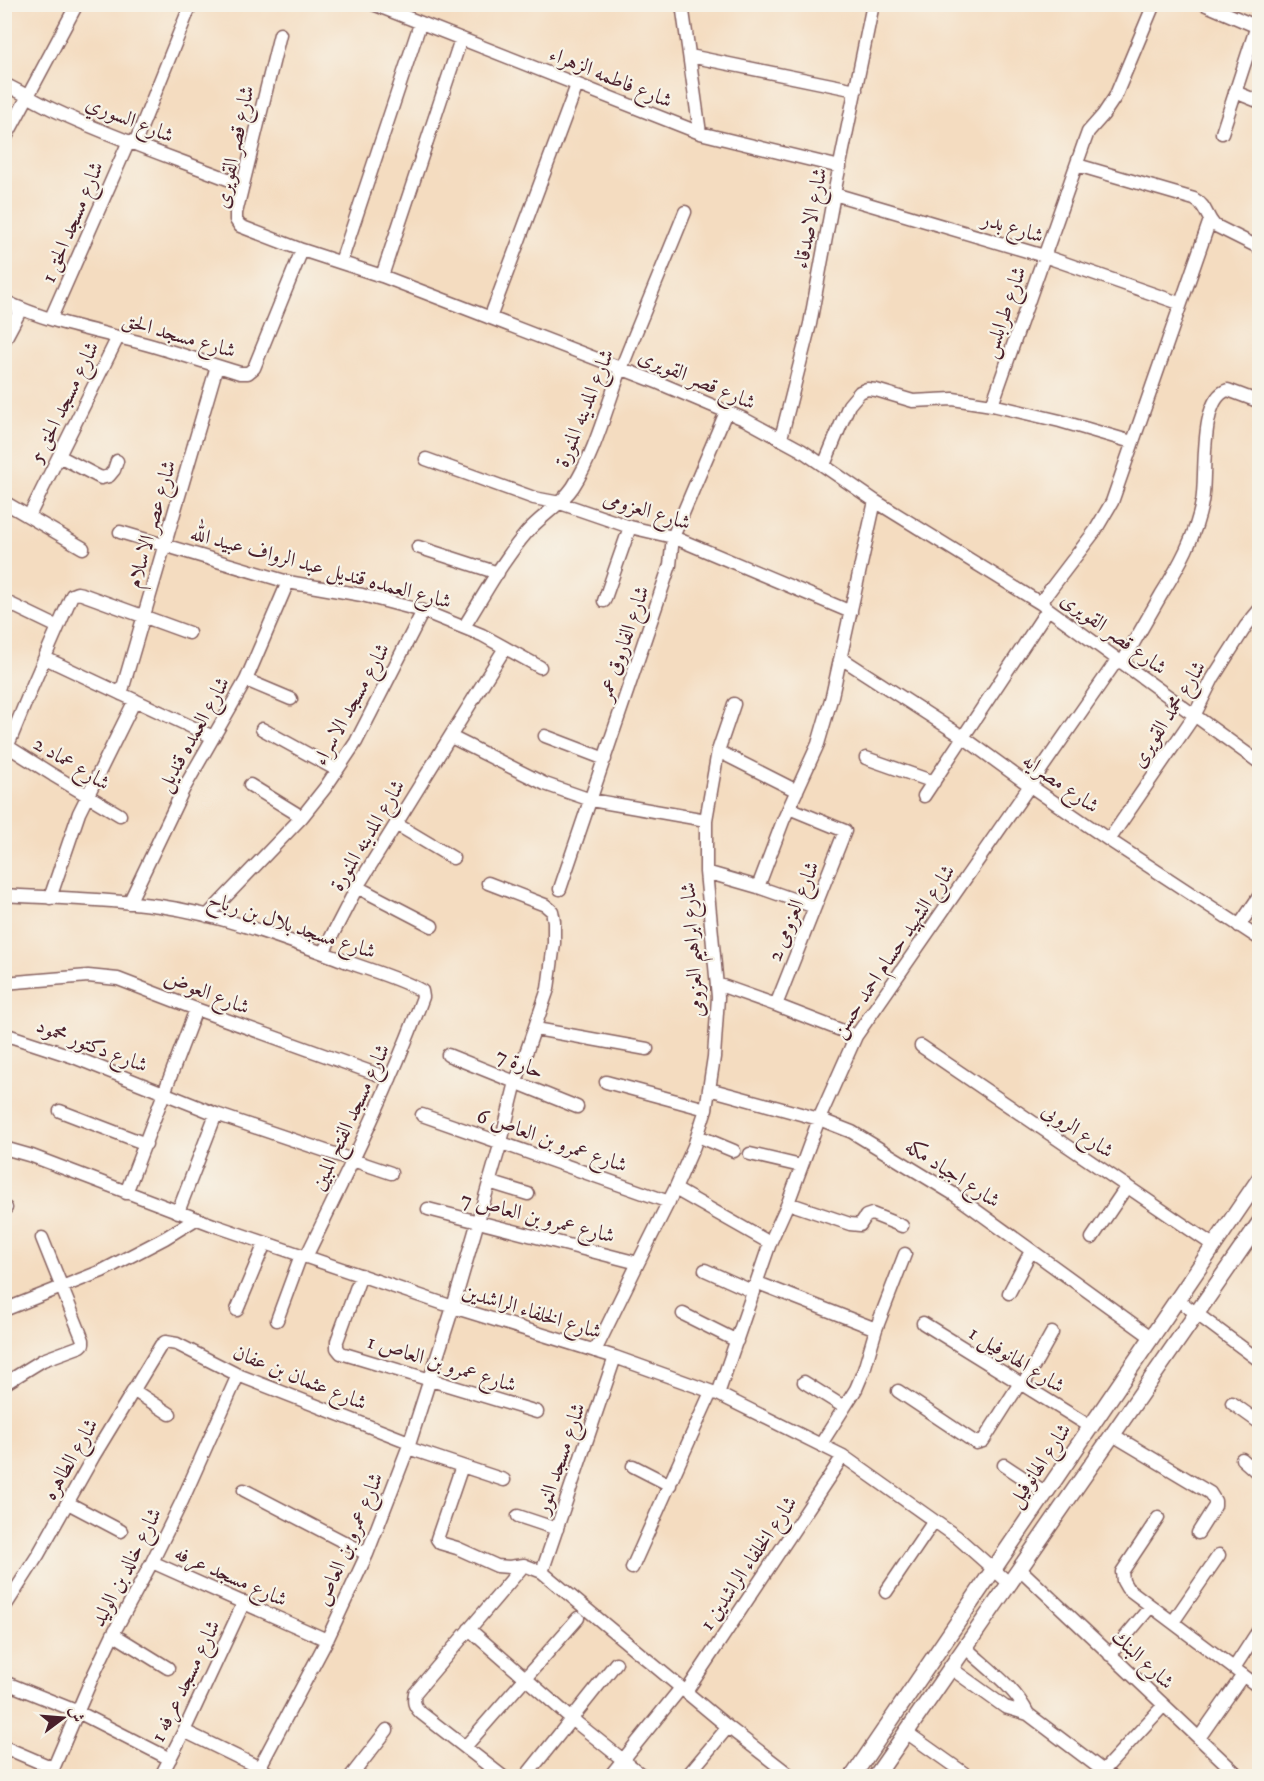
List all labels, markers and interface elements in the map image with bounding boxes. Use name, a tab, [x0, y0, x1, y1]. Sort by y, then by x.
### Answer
street label: شارع فاطمه الزهراء	[544, 41, 676, 118]
street label: شارع قصر القويرى	[209, 83, 265, 212]
street label: شارع السوري	[80, 90, 178, 153]
street label: شارع مسجد الحق 1	[36, 158, 114, 289]
street label: شارع الاصدقاء	[788, 165, 837, 272]
street label: شارع بدر	[976, 206, 1047, 253]
street label: شارع طرابلس	[977, 263, 1037, 363]
street label: شارع مسجد الحق	[118, 307, 239, 368]
street label: شارع مسجد الحق 5	[24, 337, 109, 469]
street label: شارع قصر القويرى	[632, 344, 759, 420]
street label: شارع المدينه المنورة	[549, 345, 624, 473]
street label: شارع عصر الاسلام	[121, 457, 186, 592]
street label: شارع العزومى	[598, 485, 694, 540]
street label: شارع العمده قنديل عبد الرواف عبيد الله	[186, 516, 456, 619]
street label: شارع الفاروق عمر	[592, 583, 660, 707]
street label: شارع قصر القويرى	[1053, 587, 1172, 684]
street label: شارع مسجد الاسراء	[308, 639, 400, 772]
street label: شارع محمد القويرى	[1126, 656, 1216, 775]
street label: شارع العمده قنديل	[152, 672, 240, 798]
street label: شارع عماد 2	[26, 731, 115, 800]
street label: شارع مصرايه	[1015, 748, 1104, 823]
street label: شارع المدينه المنورة	[324, 775, 415, 898]
street label: شارع العزومى 2	[762, 858, 829, 967]
street label: شارع الشهيد حسام احمد حسن	[826, 860, 965, 1046]
street label: شارع ابراهيم العزومى	[675, 881, 718, 1018]
street label: شارع مسجد بلال بن رباح	[203, 886, 379, 970]
street label: شارع العوض	[159, 965, 253, 1025]
street label: شارع دكتور محمود	[31, 1013, 151, 1083]
street label: شارع مسجد الفتح المبين	[306, 1040, 401, 1197]
street label: حارة 7	[492, 1043, 547, 1085]
street label: شارع الروبى	[1034, 1097, 1119, 1168]
street label: شارع عمرو بن العاص 6	[472, 1103, 630, 1183]
street label: شارع اجياد مكه	[898, 1133, 1005, 1218]
street label: شارع عمرو بن العاص 7	[457, 1186, 617, 1254]
street label: شارع الخلفاء الراشدين	[458, 1278, 605, 1349]
street label: شارع الهانوفيل 1	[962, 1320, 1069, 1403]
street label: شارع عمرو بن العاص 1	[363, 1329, 519, 1403]
street label: شارع عثمان بن عفان	[227, 1339, 370, 1420]
street label: شارع مسجد النور	[529, 1399, 596, 1520]
street label: شارع الطاهره	[37, 1414, 108, 1507]
street label: شارع الهانوفيل	[1002, 1418, 1081, 1515]
street label: شارع عمرو بن العاص	[310, 1469, 393, 1612]
street label: شارع الخلفاء الراشدين 1	[694, 1491, 807, 1638]
street label: شارع خالد بن الوليد	[86, 1503, 172, 1633]
street label: شارع مسجد عرفه	[169, 1540, 291, 1617]
street label: شارع مسجد عرفه 1	[145, 1616, 230, 1749]
street label: شارع البنك	[1103, 1624, 1179, 1698]
north arrow	[33, 1688, 93, 1748]
text: ش	[65, 1704, 88, 1725]

